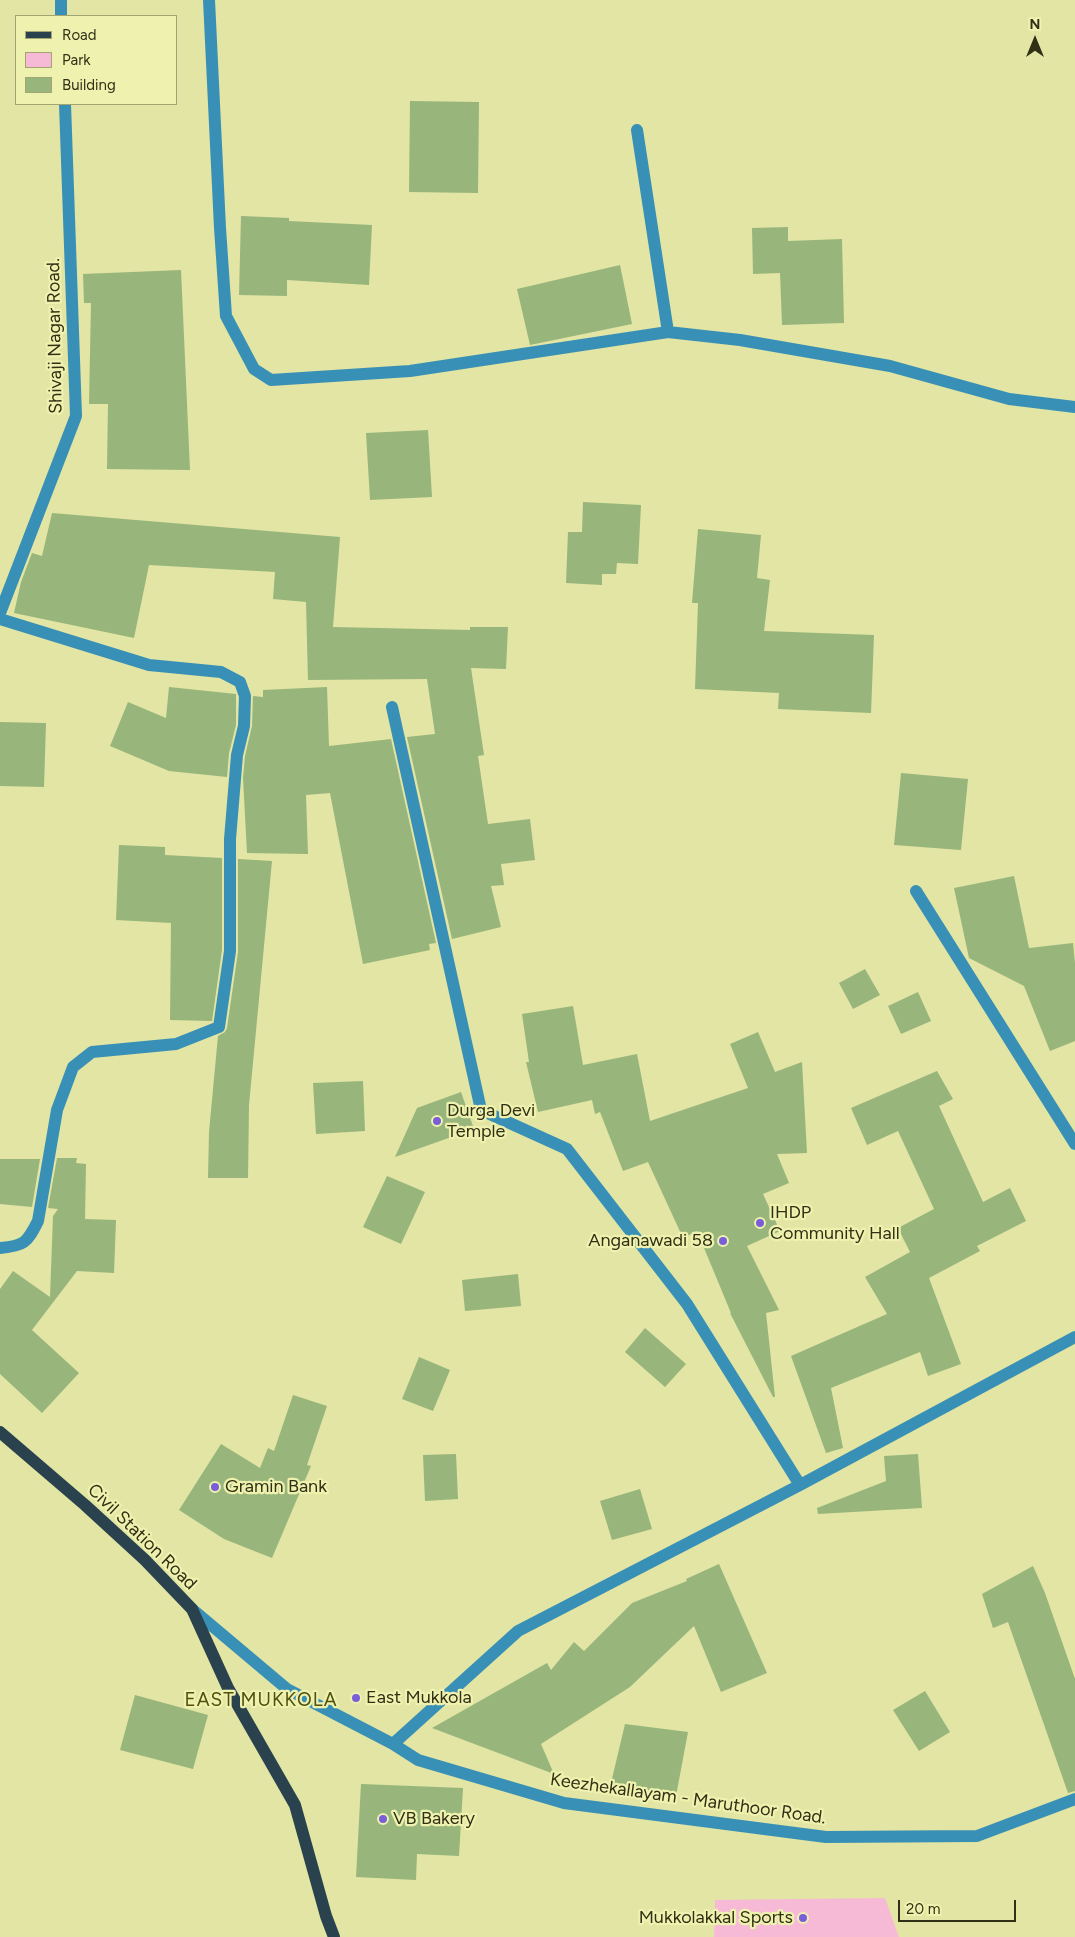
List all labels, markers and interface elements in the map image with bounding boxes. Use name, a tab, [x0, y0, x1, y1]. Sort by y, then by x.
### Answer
legend	[15, 15, 178, 105]
north arrow	[1010, 15, 1060, 65]
text: N	[1030, 16, 1040, 33]
text: Road	[62, 26, 97, 44]
text: Park	[62, 51, 91, 69]
text: Building	[62, 76, 116, 94]
street label: Shivaji Nagar Road.	[43, 258, 67, 414]
place label: Durga Devi Temple	[447, 1100, 535, 1142]
marker: Durga Devi Temple	[431, 1115, 443, 1127]
place label: IHDP Community Hall	[770, 1202, 900, 1244]
marker: IHDP Community Hall	[754, 1217, 766, 1229]
place label: Anganawadi 58	[588, 1230, 713, 1252]
marker: Anganawadi 58	[717, 1235, 729, 1247]
place label: Gramin Bank	[225, 1476, 327, 1498]
street label: Civil Station Road	[83, 1479, 201, 1595]
marker: Gramin Bank	[209, 1481, 221, 1493]
place label: East Mukkola	[366, 1687, 472, 1709]
district label: EAST MUKKOLA	[183, 1689, 339, 1711]
marker: East Mukkola	[350, 1692, 362, 1704]
street label: Keezhekallayam - Maruthoor Road.	[549, 1769, 827, 1829]
place label: VB Bakery	[393, 1808, 475, 1830]
marker: VB Bakery	[377, 1813, 389, 1825]
scale bar	[900, 1890, 1018, 1922]
text: 20 m	[906, 1900, 940, 1918]
place label: Mukkolakkal Sports	[639, 1907, 793, 1929]
marker: Mukkolakkal Sports	[797, 1912, 809, 1924]

